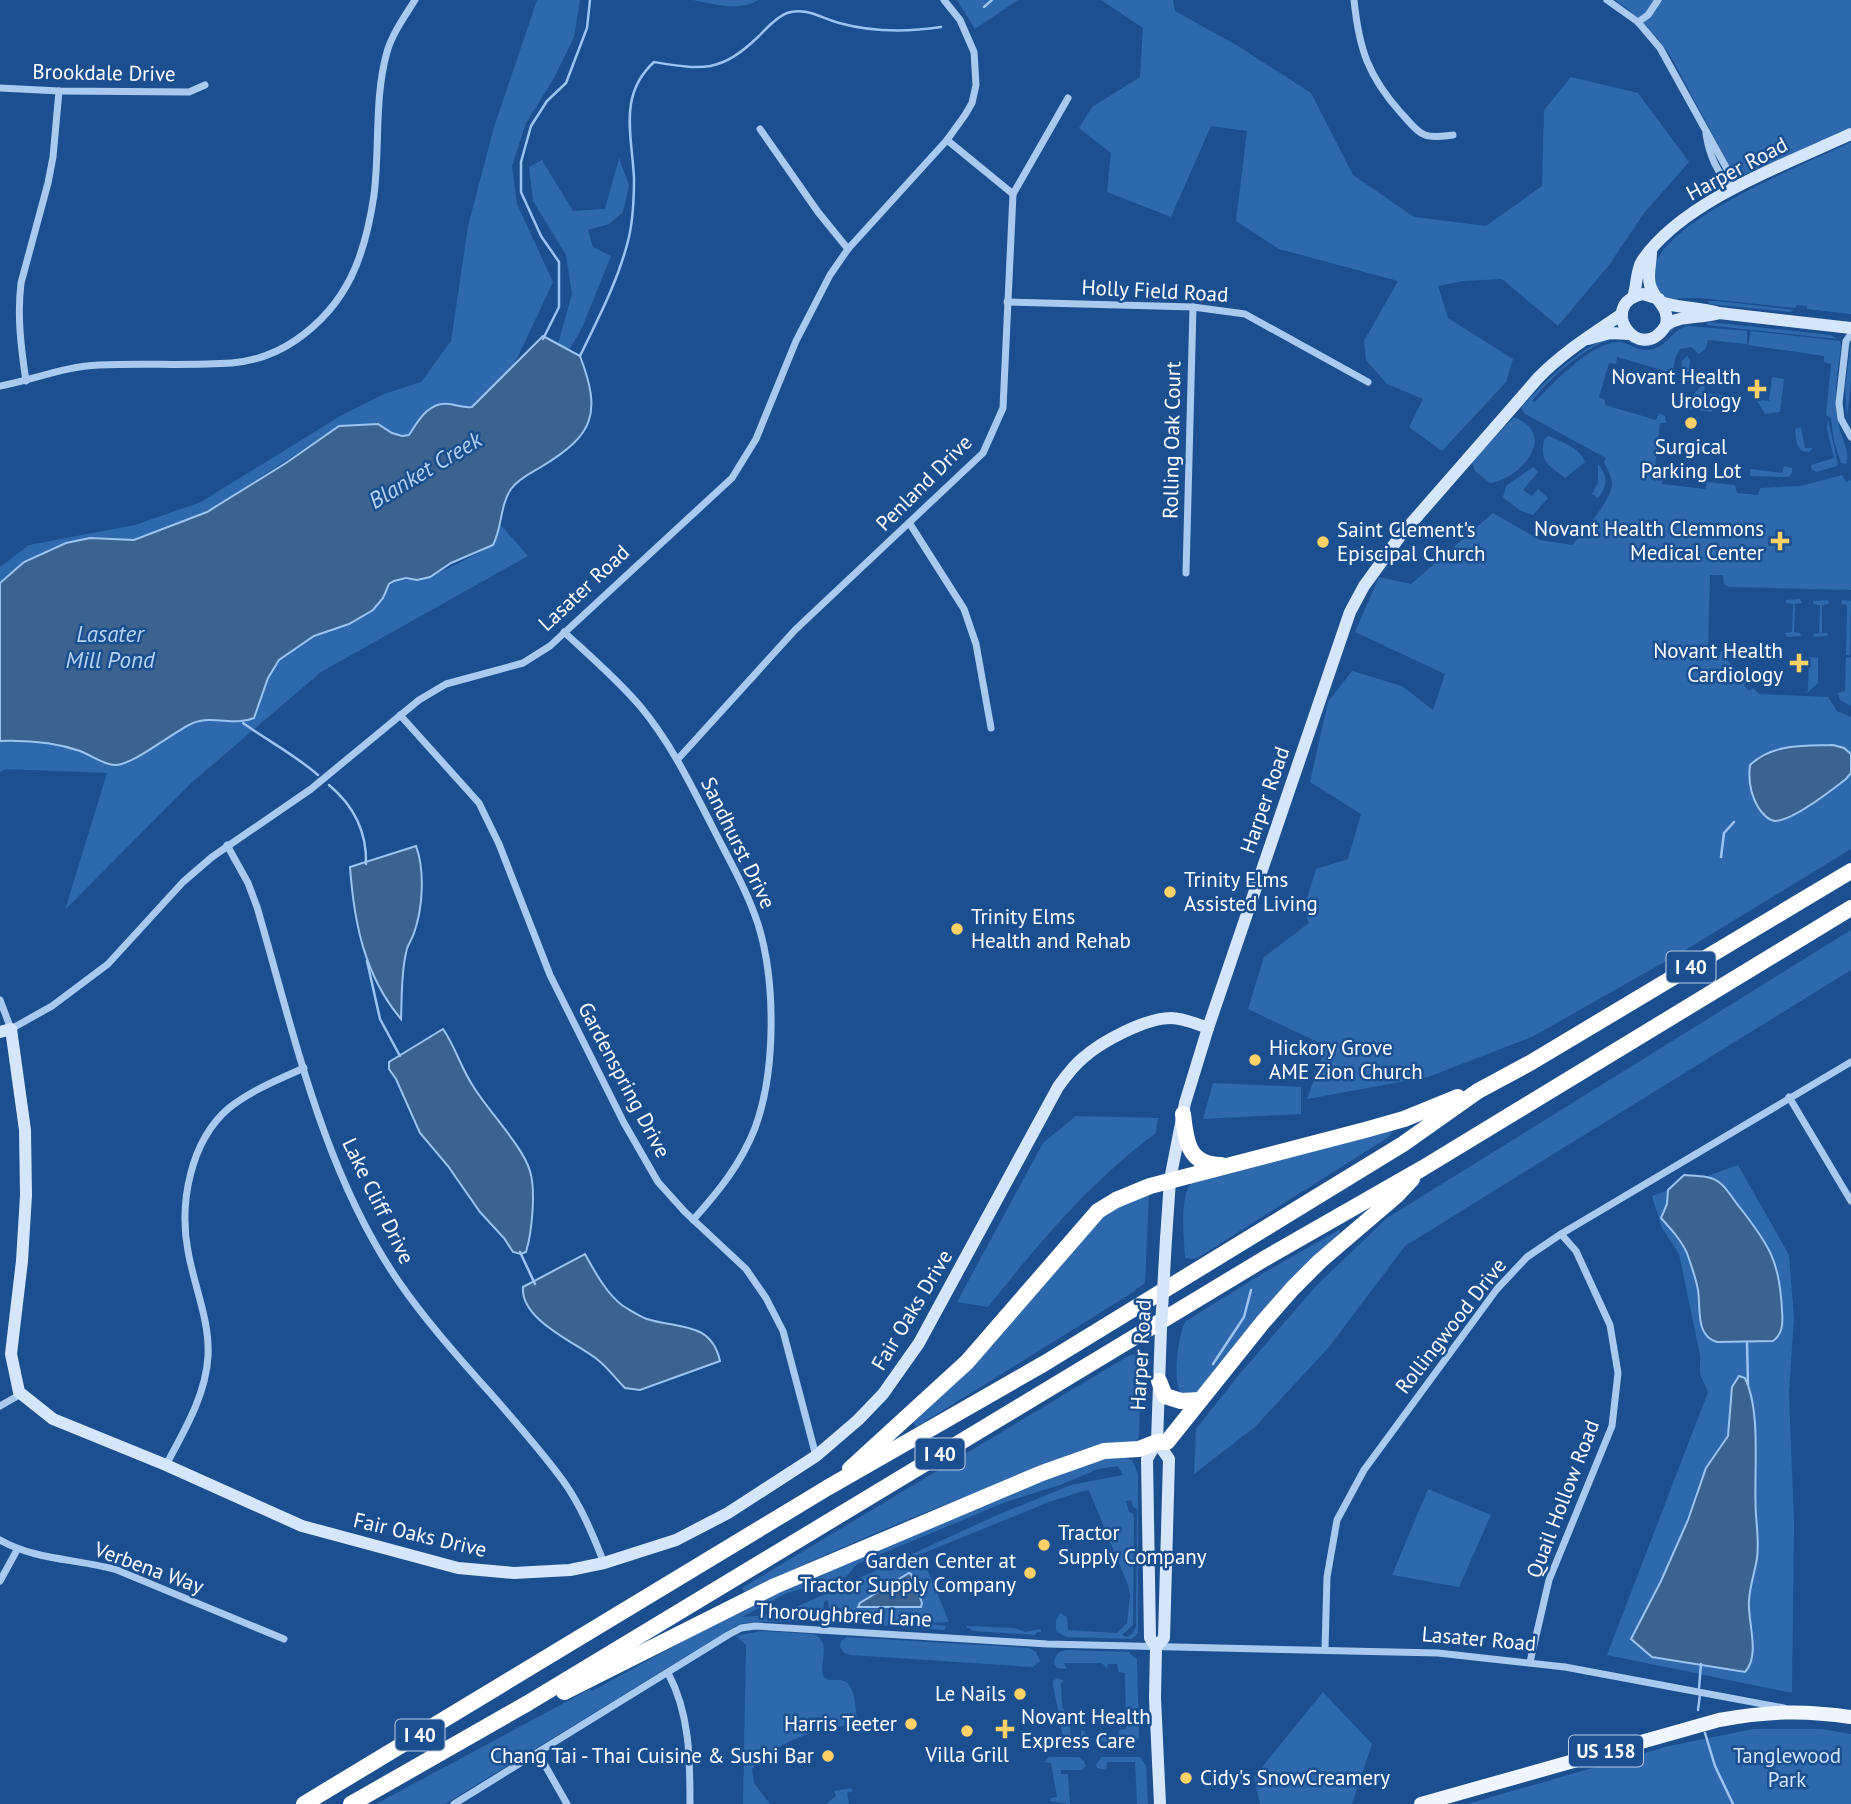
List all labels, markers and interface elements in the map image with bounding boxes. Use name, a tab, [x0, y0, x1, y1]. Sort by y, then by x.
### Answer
street label: Brookdale Drive	[32, 58, 176, 87]
street label: Harper Road	[1681, 131, 1792, 207]
street label: Holly Field Road	[1081, 273, 1229, 308]
street label: Rolling Oak Court	[1157, 361, 1186, 519]
place label: Novant Health Urology	[1611, 363, 1741, 414]
marker: Novant Health Urology	[1747, 379, 1767, 399]
marker: Surgical Parking Lot	[1683, 415, 1699, 431]
water label: Blanket Creek	[363, 424, 488, 515]
street label: Penland Drive	[870, 429, 977, 536]
place label: Surgical Parking Lot	[1641, 433, 1741, 484]
place label: Novant Health Clemmons Medical Center	[1534, 515, 1764, 566]
place label: Saint Clement's Episcipal Church	[1337, 516, 1486, 567]
marker: Novant Health Clemmons Medical Center	[1770, 531, 1790, 551]
marker: Saint Clement's Episcipal Church	[1315, 534, 1331, 550]
street label: Lasater Road	[532, 539, 635, 637]
water label: Lasater Mill Pond	[65, 619, 156, 674]
place label: Novant Health Cardiology	[1653, 637, 1783, 688]
marker: Novant Health Cardiology	[1789, 653, 1809, 673]
street label: Harper Road	[1234, 743, 1295, 857]
street label: Sandhurst Drive	[695, 773, 782, 913]
place label: Trinity Elms Assisted Living	[1184, 866, 1318, 917]
marker: Trinity Elms Assisted Living	[1162, 884, 1178, 900]
place label: Trinity Elms Health and Rehab	[971, 903, 1131, 954]
marker: Trinity Elms Health and Rehab	[949, 921, 965, 937]
road number: I 40	[1666, 951, 1716, 982]
street label: Gardenspring Drive	[572, 997, 677, 1162]
place label: Hickory Grove AME Zion Church	[1269, 1034, 1423, 1085]
marker: Hickory Grove AME Zion Church	[1247, 1052, 1263, 1068]
street label: Lake Cliff Drive	[336, 1133, 421, 1268]
street label: Fair Oaks Drive	[865, 1245, 958, 1375]
street label: Rollingwood Drive	[1389, 1252, 1512, 1399]
street label: Harper Road	[1124, 1299, 1157, 1411]
street label: Quail Hollow Road	[1520, 1416, 1605, 1582]
road number: I 40	[916, 1438, 964, 1470]
street label: Fair Oaks Drive	[351, 1506, 489, 1563]
place label: Tractor Supply Company	[1058, 1519, 1207, 1570]
street label: Verbena Way	[90, 1535, 208, 1600]
marker: Tractor Supply Company	[1036, 1537, 1052, 1553]
place label: Garden Center at Tractor Supply Company	[800, 1547, 1016, 1598]
marker: Garden Center at Tractor Supply Company	[1022, 1565, 1038, 1581]
street label: Thoroughbred Lane	[755, 1596, 933, 1633]
street label: Lasater Road	[1421, 1620, 1537, 1657]
place label: Le Nails	[935, 1680, 1006, 1707]
marker: Le Nails	[1012, 1686, 1028, 1702]
place label: Novant Health Express Care	[1021, 1703, 1151, 1754]
place label: Harris Teeter	[784, 1710, 897, 1737]
marker: Harris Teeter	[903, 1716, 919, 1732]
marker: Novant Health Express Care	[995, 1719, 1015, 1739]
road number: I 40	[396, 1720, 444, 1750]
marker: Villa Grill	[959, 1723, 975, 1739]
road number: US 158	[1569, 1736, 1643, 1766]
place label: Villa Grill	[924, 1741, 1009, 1768]
place label: Chang Tai - Thai Cuisine & Sushi Bar	[490, 1742, 814, 1769]
park label: Tanglewood Park	[1733, 1742, 1841, 1793]
marker: Chang Tai - Thai Cuisine & Sushi Bar	[820, 1748, 836, 1764]
place label: Cidy's SnowCreamery	[1200, 1764, 1390, 1791]
marker: Cidy's SnowCreamery	[1178, 1770, 1194, 1786]

